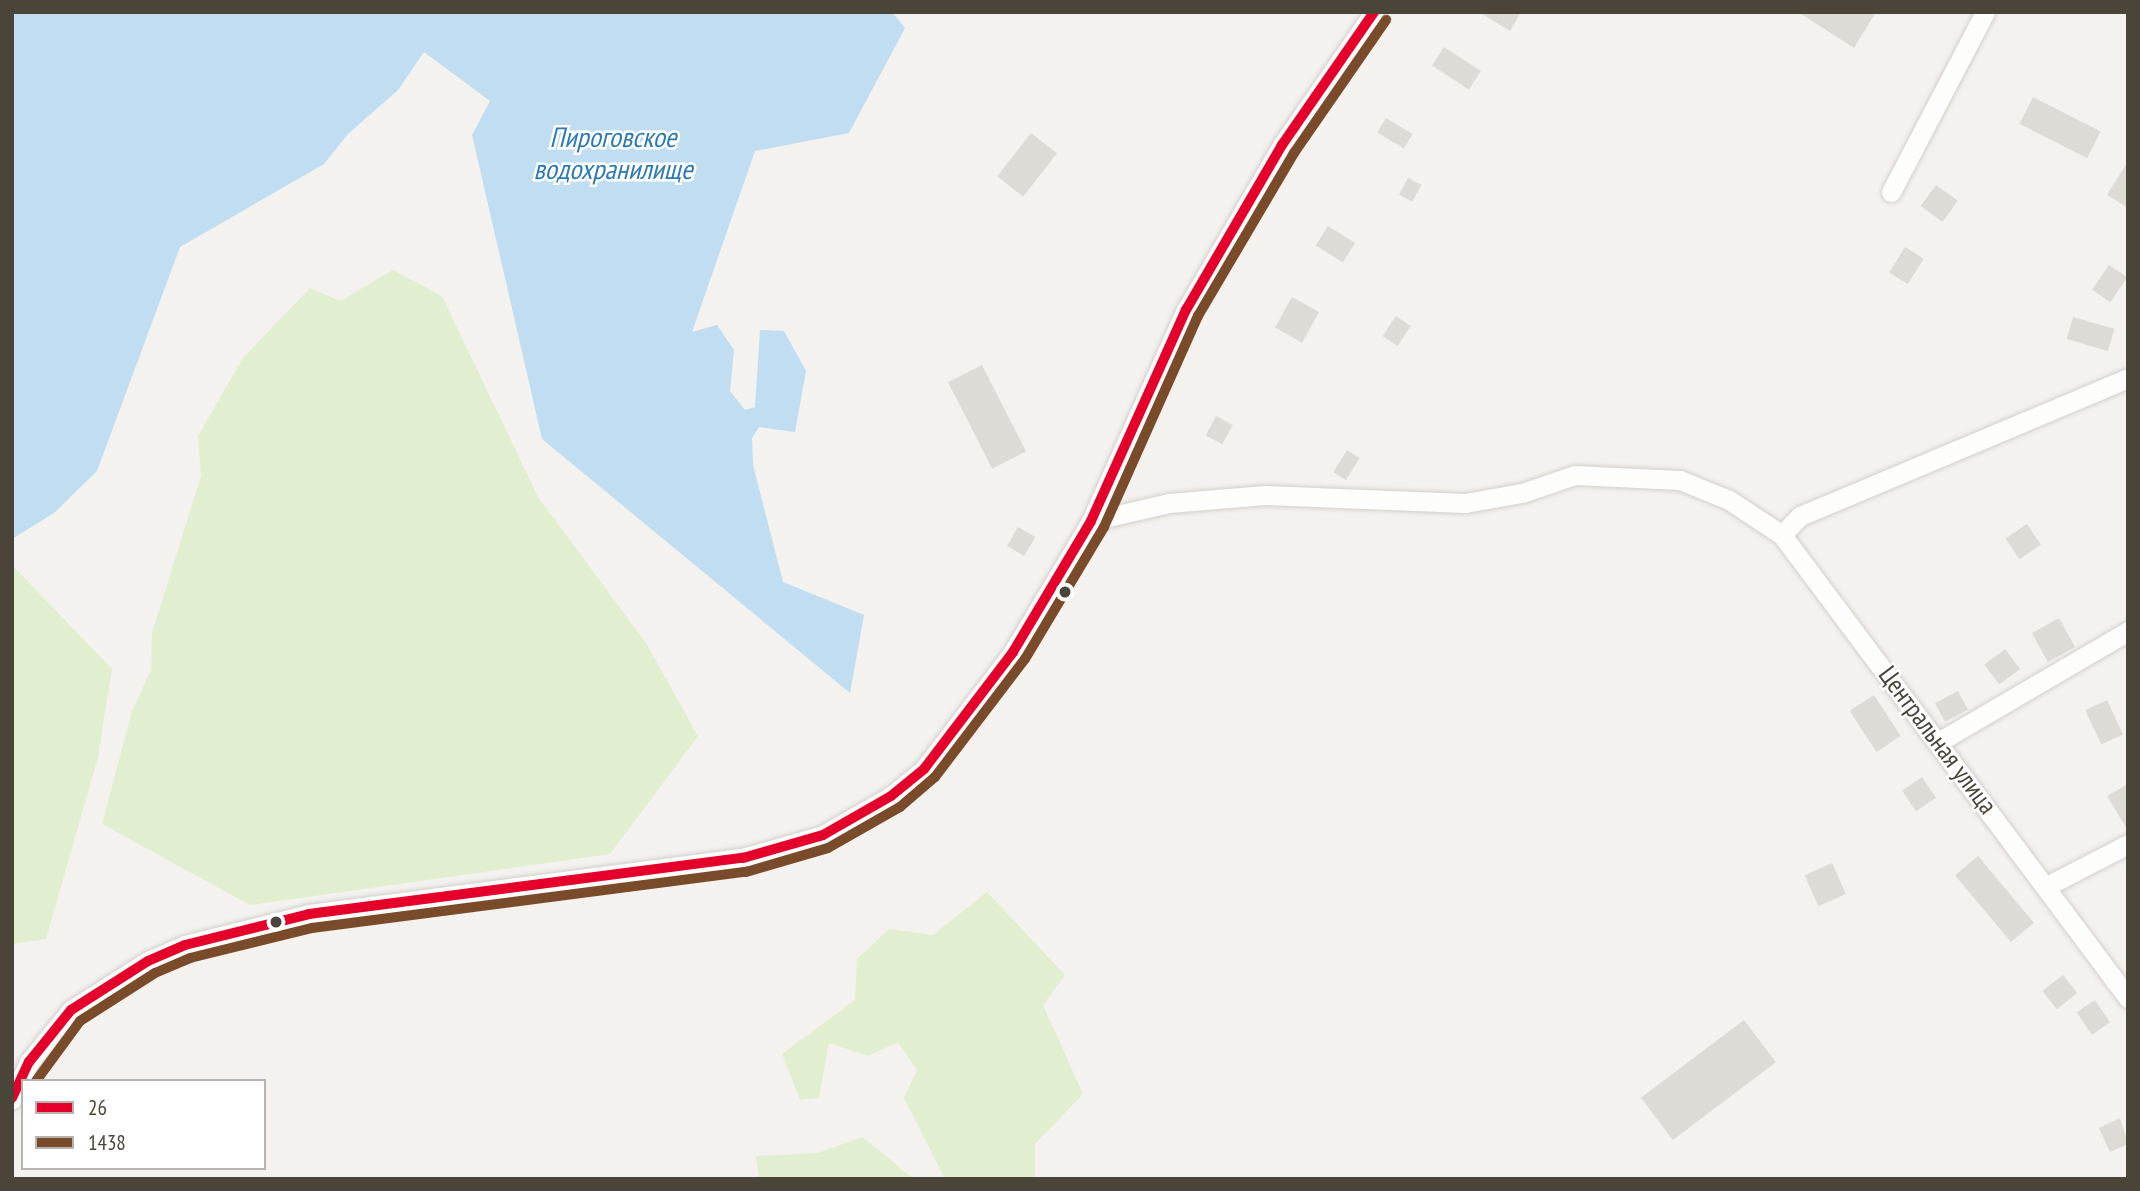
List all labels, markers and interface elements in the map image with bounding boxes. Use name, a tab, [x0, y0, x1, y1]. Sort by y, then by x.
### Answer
water label: Пироговское водохранилище	[534, 120, 692, 186]
unlabelled marker	[1058, 585, 1072, 599]
street label: Центральная улица	[1872, 660, 2004, 820]
unlabelled marker	[269, 915, 283, 929]
legend	[21, 1079, 266, 1170]
text: 26	[88, 1094, 107, 1121]
text: 1438	[88, 1129, 126, 1156]

